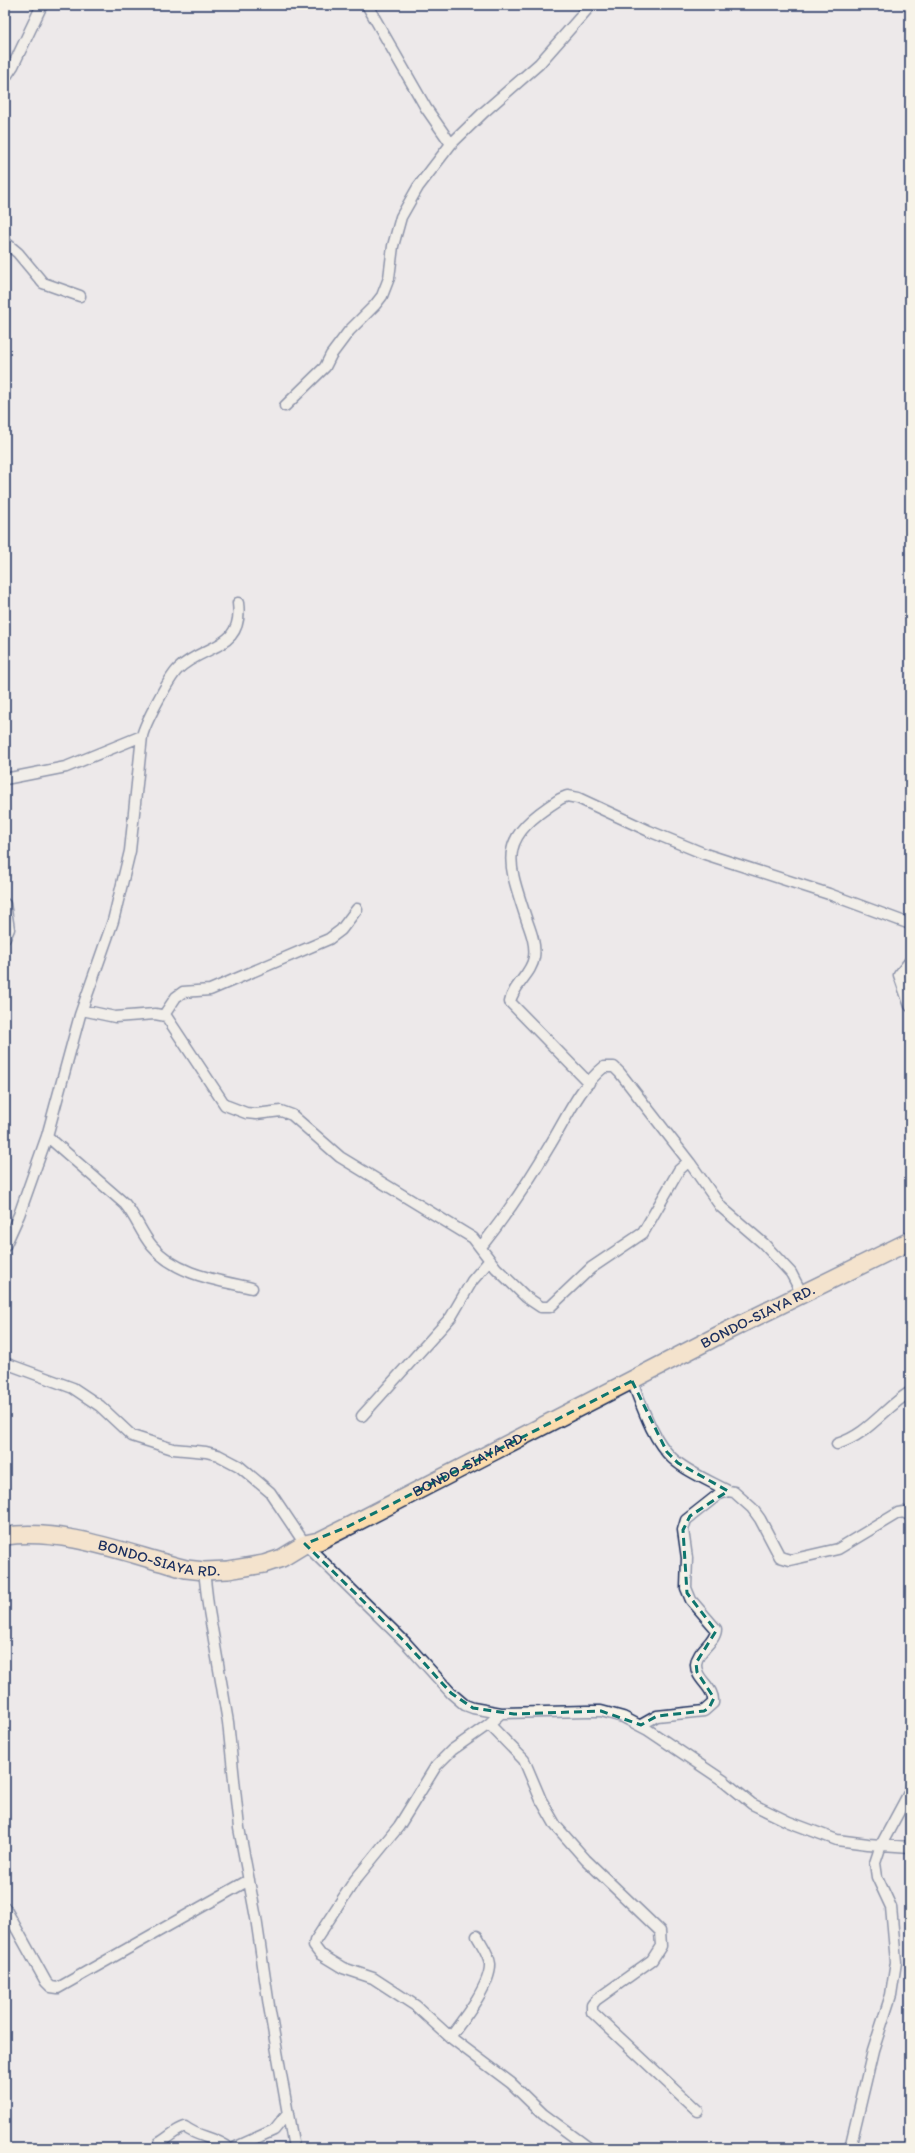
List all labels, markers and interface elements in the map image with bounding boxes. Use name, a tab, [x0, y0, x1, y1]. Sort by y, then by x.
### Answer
street label: BONDO-SIAYA RD.	[697, 1280, 818, 1352]
street label: BONDO-SIAYA RD.	[409, 1427, 529, 1501]
street label: BONDO-SIAYA RD.	[96, 1536, 221, 1580]

